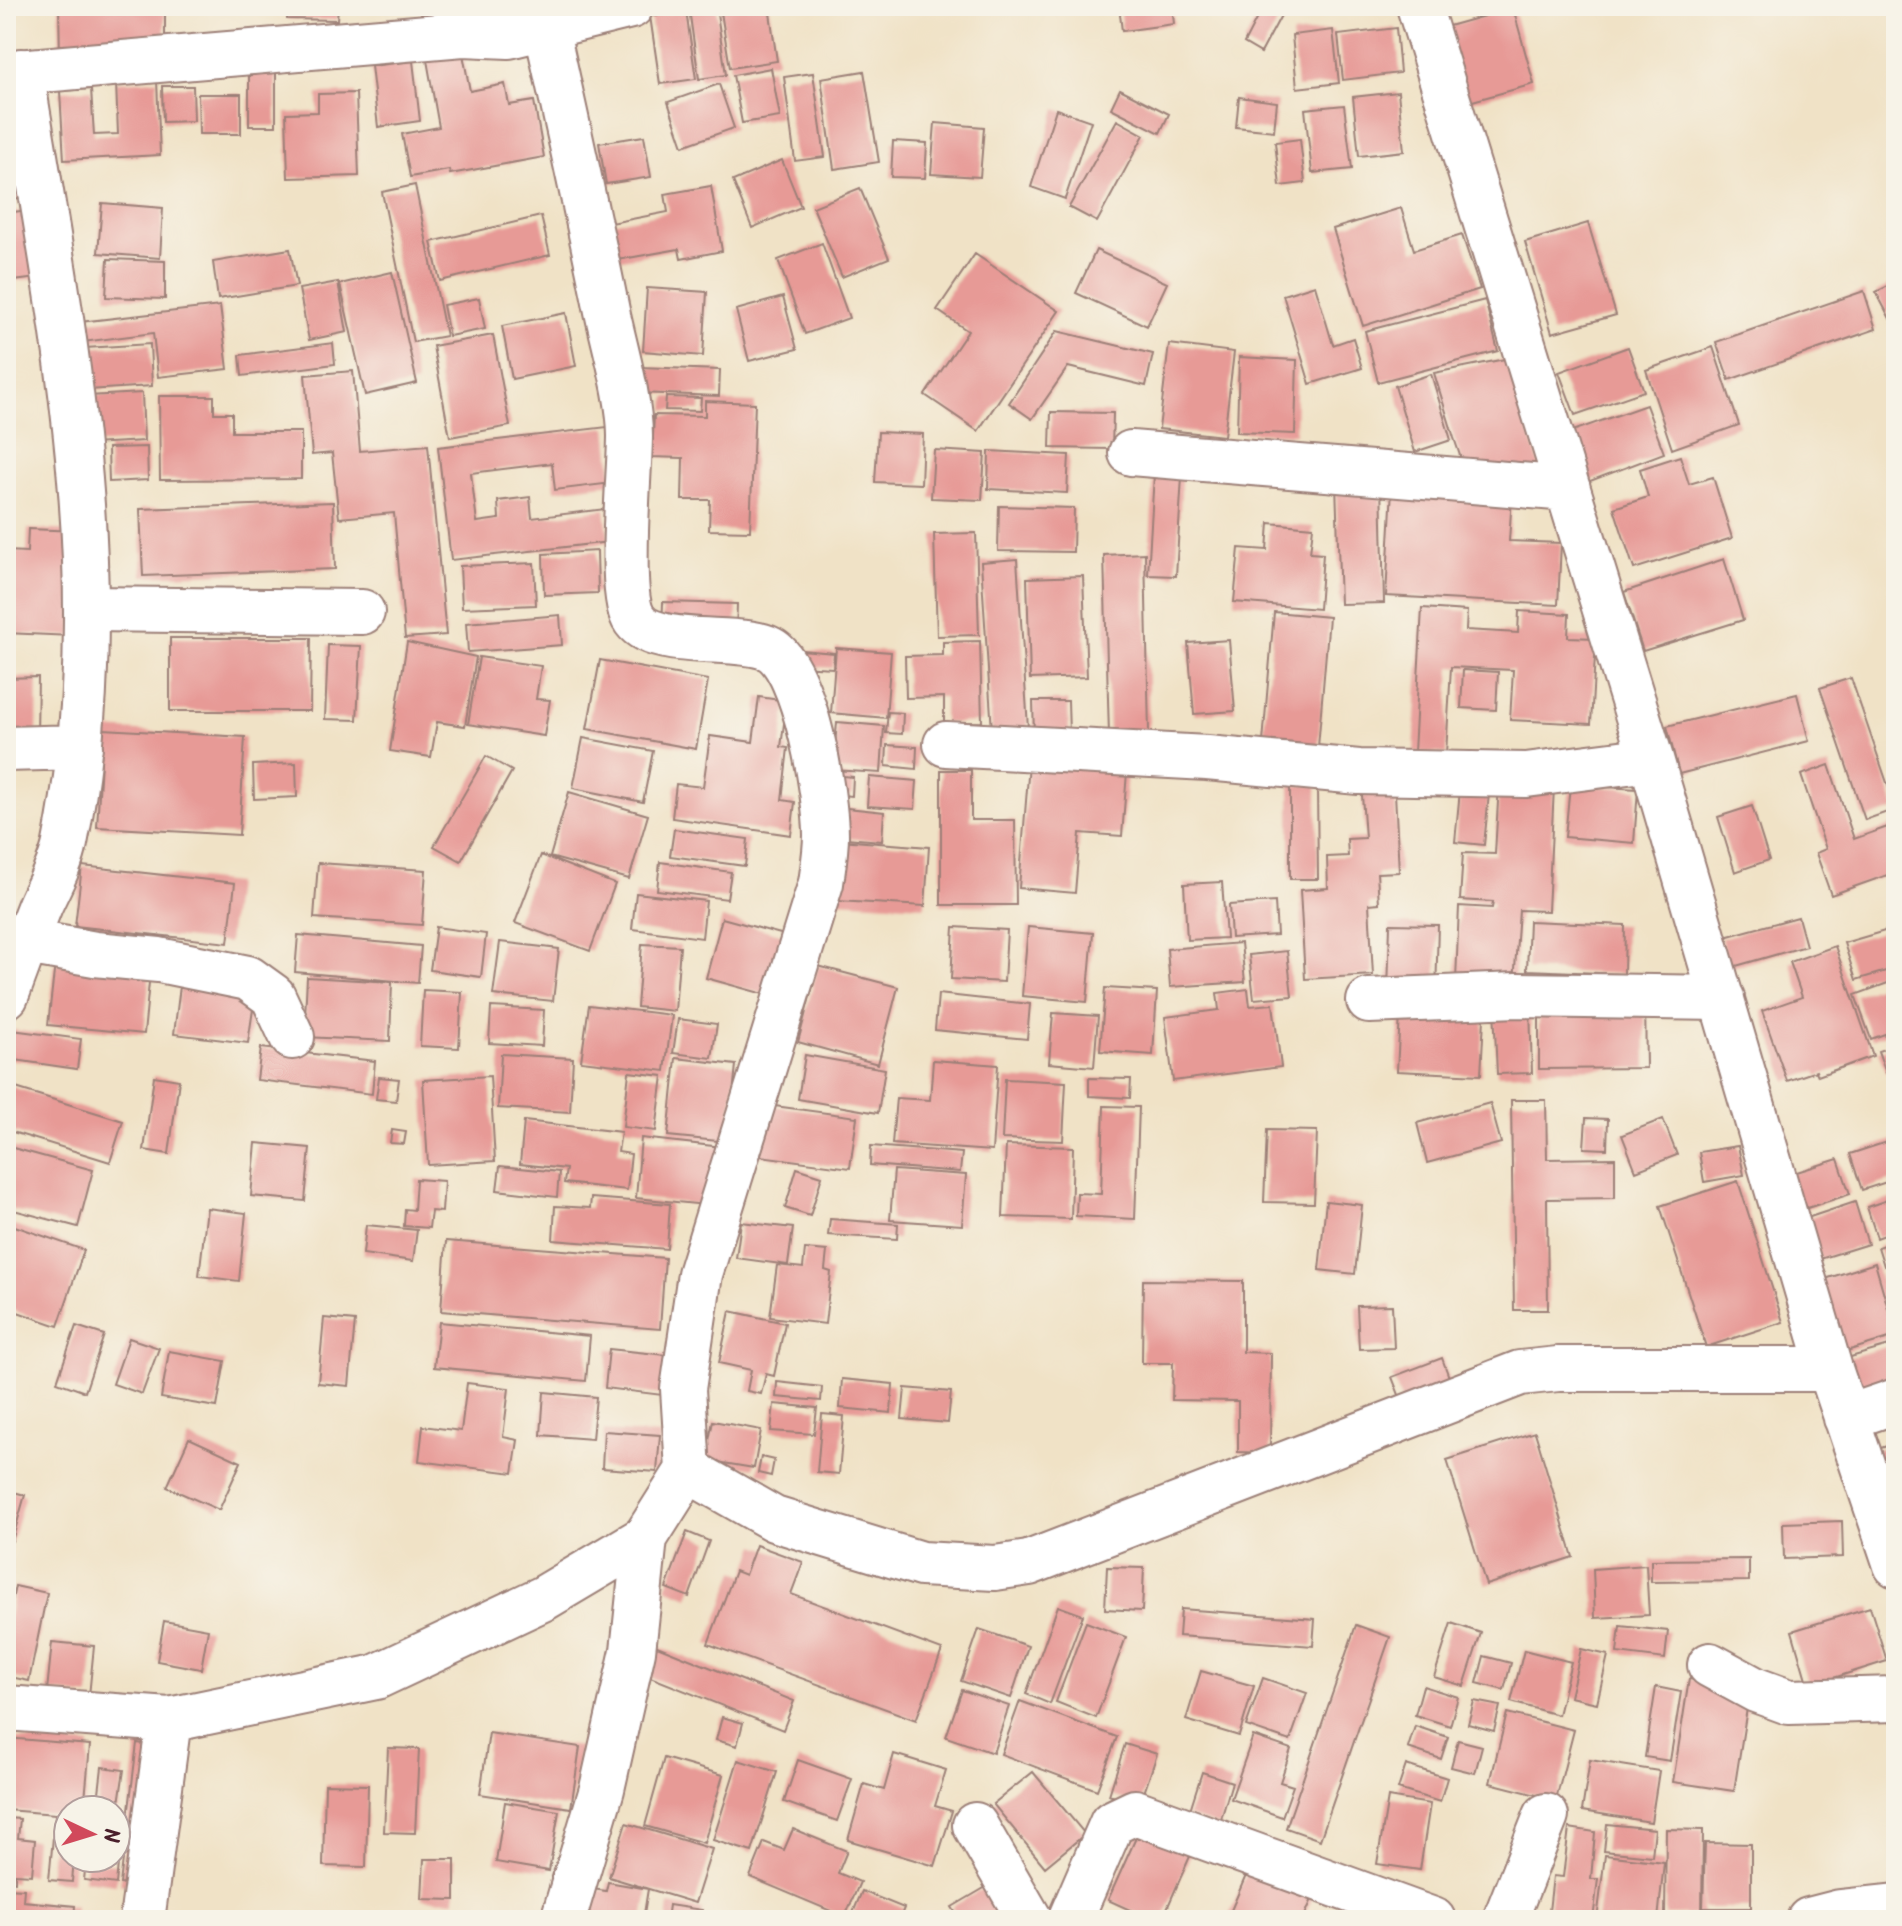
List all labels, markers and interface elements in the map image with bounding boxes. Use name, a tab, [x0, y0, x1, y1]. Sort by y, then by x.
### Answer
north arrow	[52, 1794, 132, 1874]
text: N	[92, 1827, 127, 1843]

